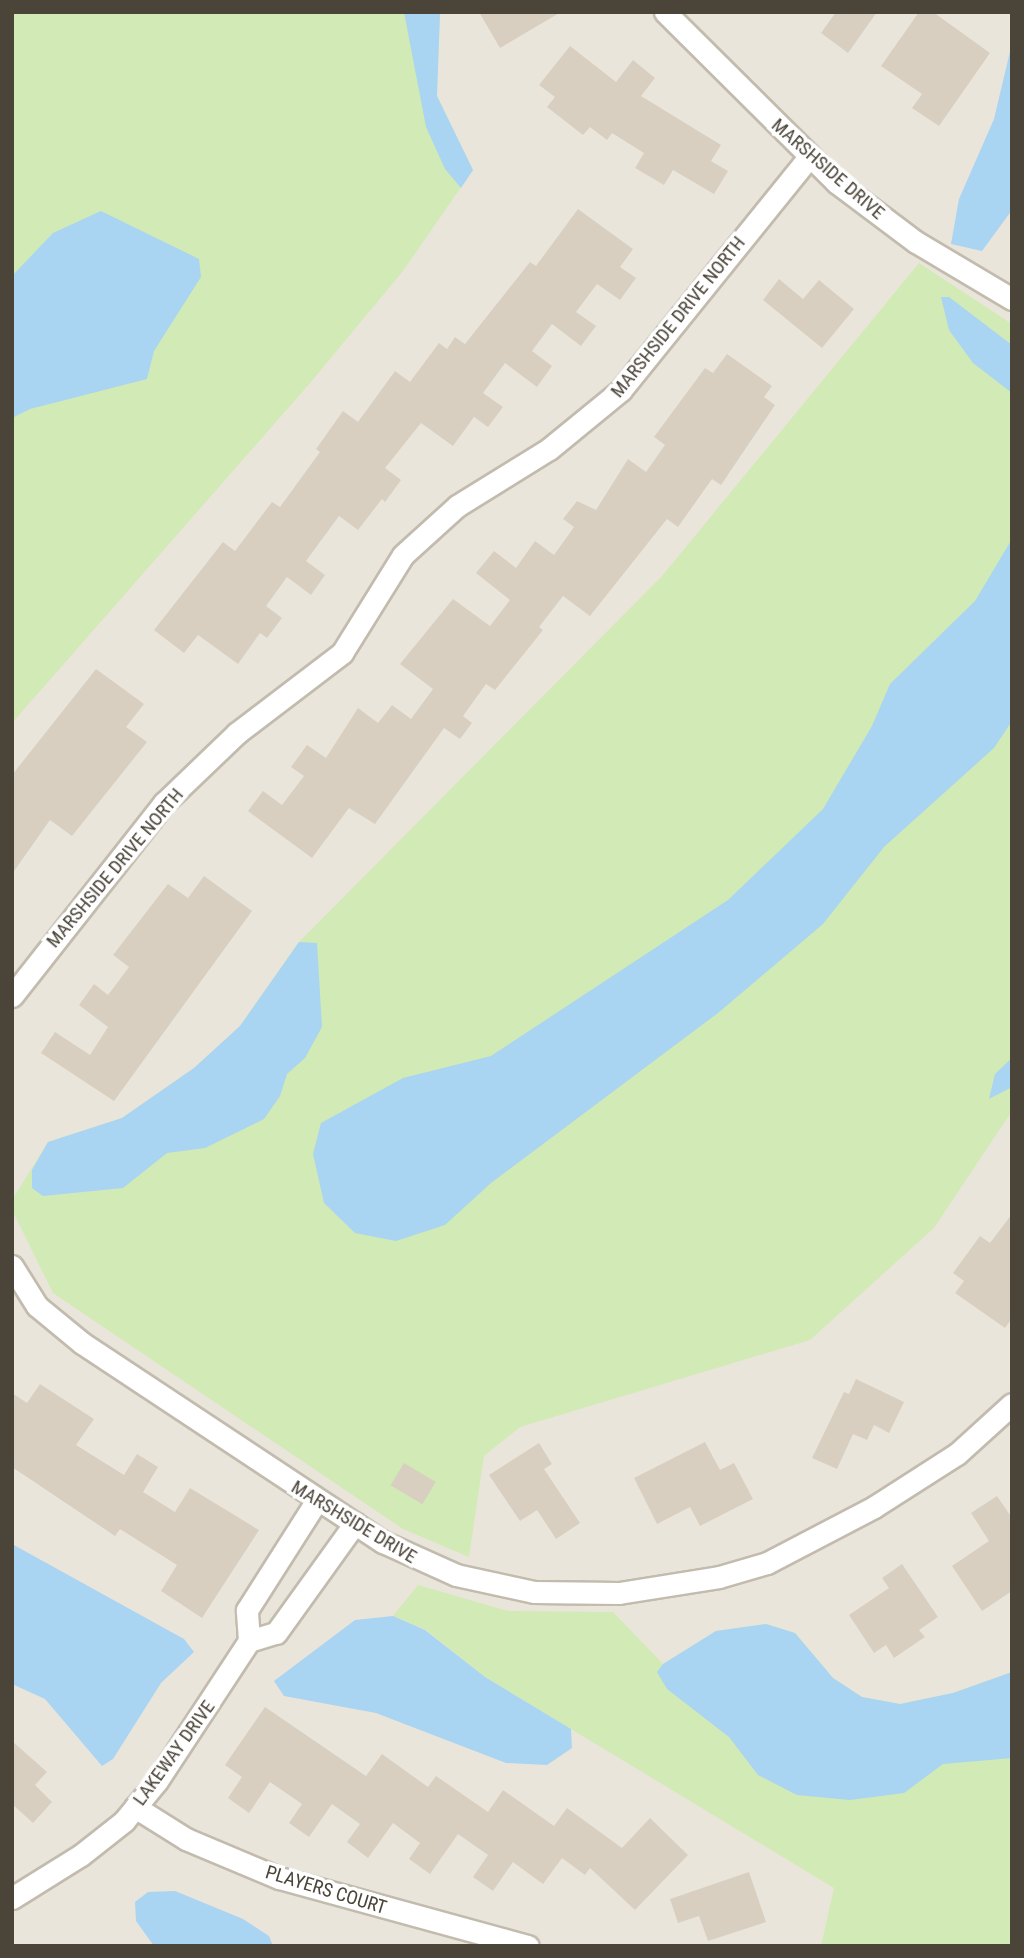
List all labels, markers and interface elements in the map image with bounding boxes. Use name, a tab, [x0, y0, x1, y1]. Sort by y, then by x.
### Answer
street label: MARSHSIDE DRIVE	[767, 114, 889, 224]
street label: MARSHSIDE DRIVE NORTH	[606, 232, 750, 402]
street label: MARSHSIDE DRIVE NORTH	[42, 784, 188, 952]
street label: MARSHSIDE DRIVE	[287, 1476, 421, 1568]
street label: LAKEWAY DRIVE	[128, 1696, 220, 1810]
street label: PLAYERS COURT	[263, 1861, 389, 1919]

